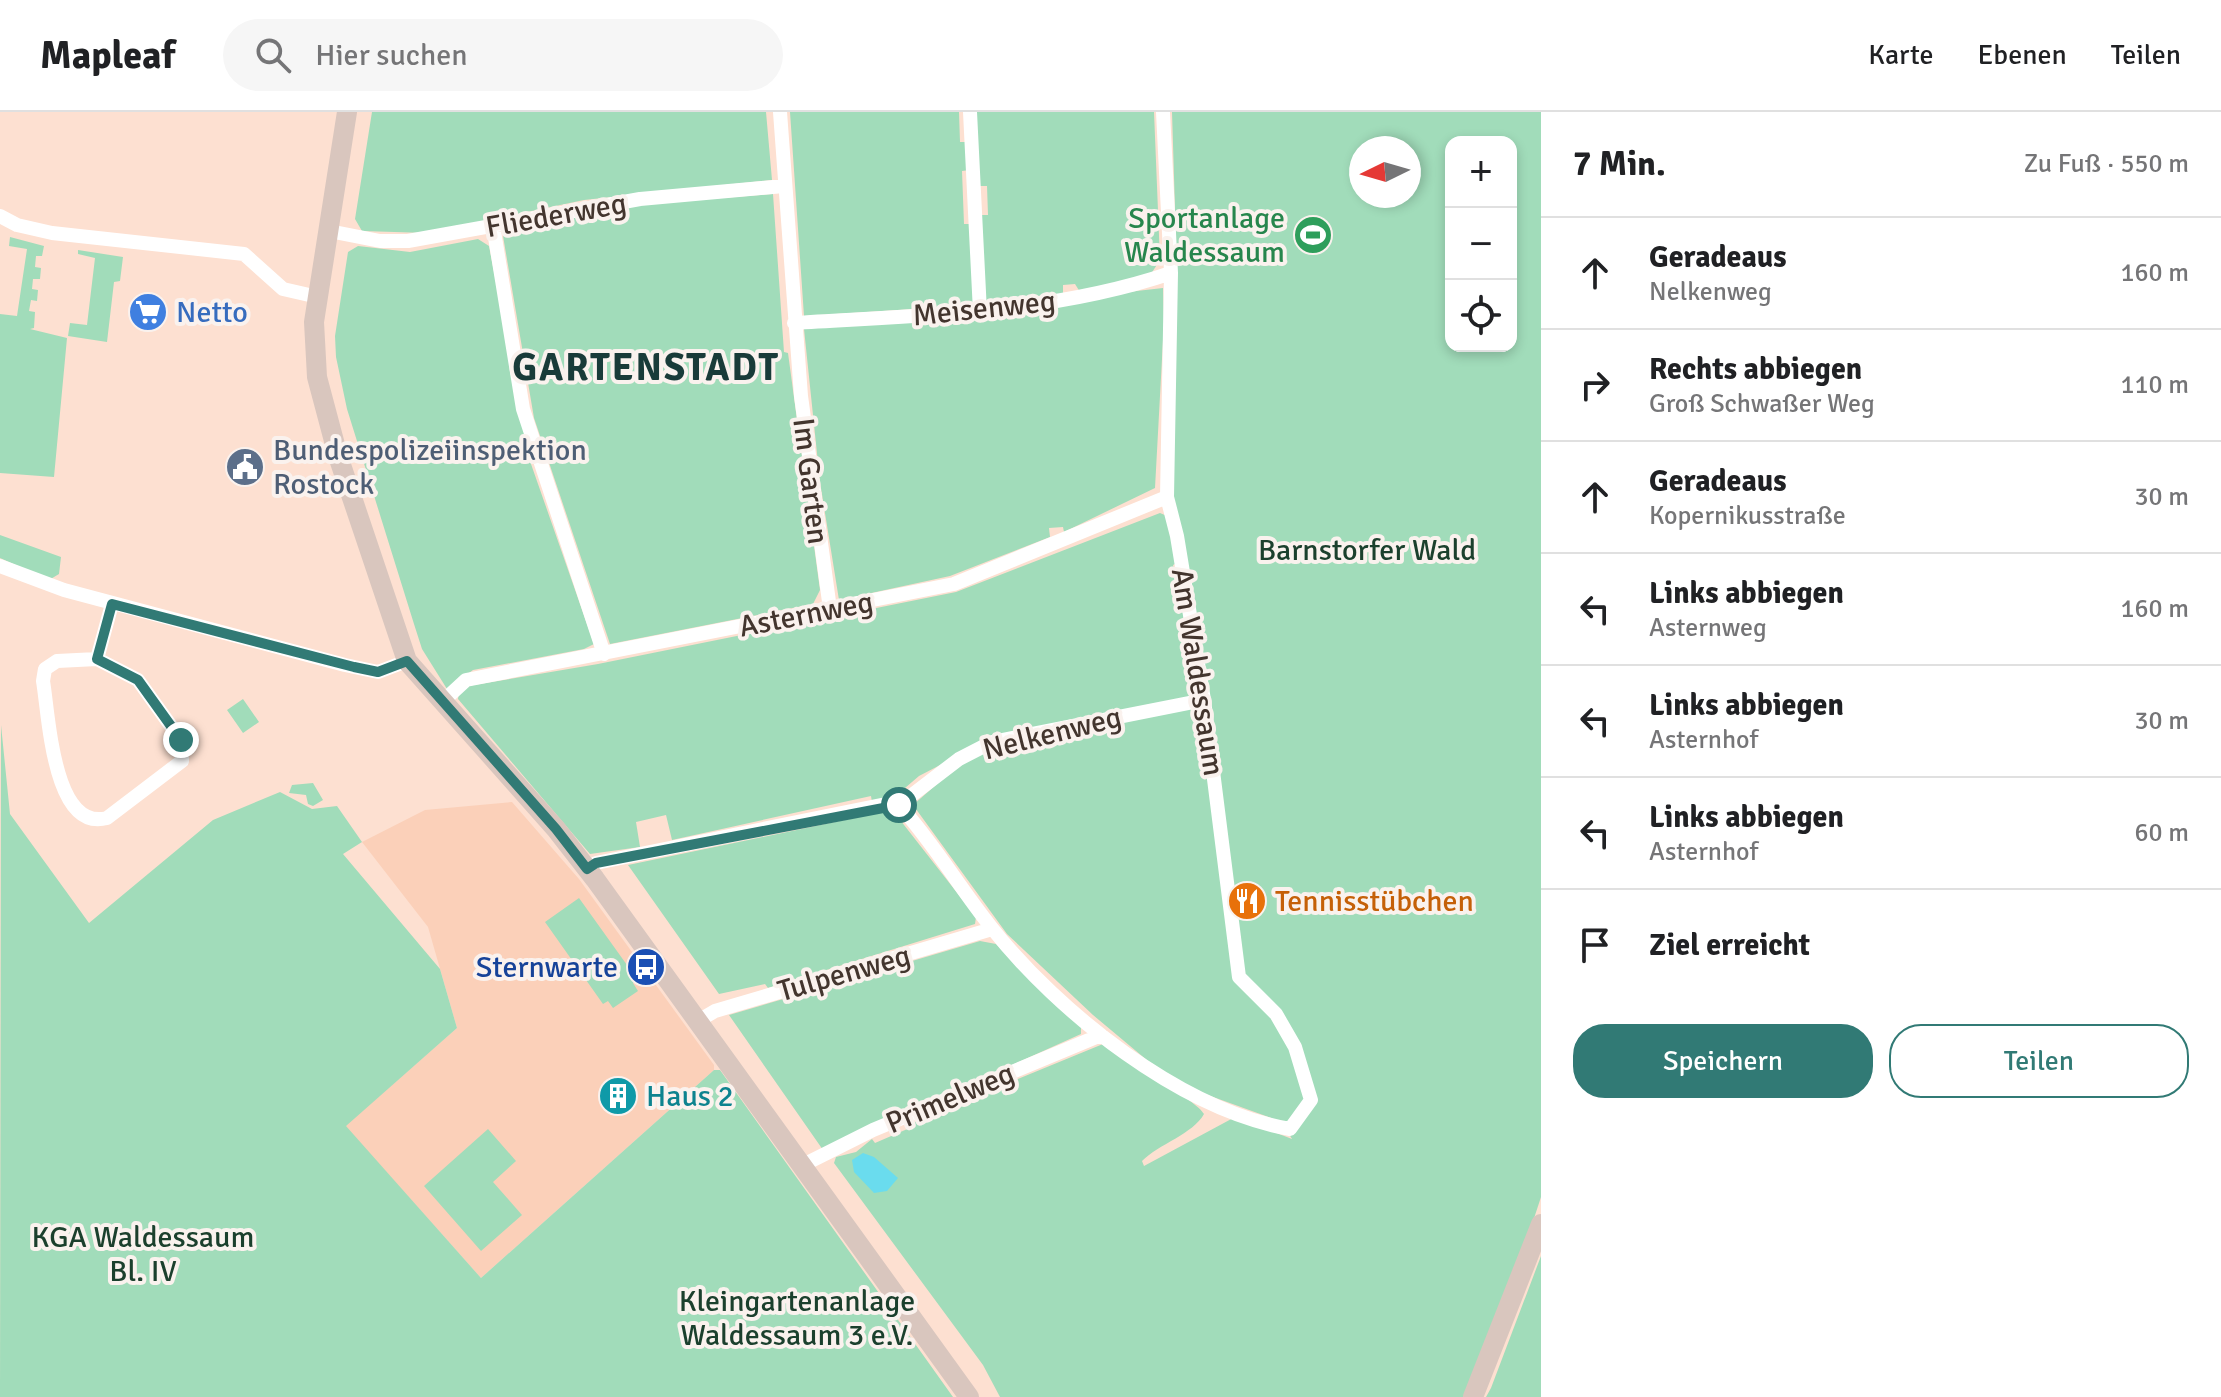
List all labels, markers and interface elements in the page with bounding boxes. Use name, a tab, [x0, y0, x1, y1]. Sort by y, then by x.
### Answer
search box	[223, 19, 783, 91]
text: Mapleaf	[40, 32, 175, 79]
icon: search	[251, 33, 295, 77]
text: Hier suchen	[315, 37, 468, 74]
text: Karte	[1868, 38, 1934, 72]
text: Ebenen	[1978, 38, 2067, 72]
text: Teilen	[2111, 38, 2181, 72]
north arrow	[1349, 136, 1421, 208]
map controls	[1445, 136, 1517, 352]
button: +	[1445, 136, 1517, 208]
text: 7 Min.	[1573, 143, 1666, 185]
text: Zu Fuß · 550 m	[2024, 148, 2189, 180]
street label: Fliederweg	[483, 185, 629, 246]
place label: Sportanlage Waldessaum	[1124, 200, 1285, 271]
button: −	[1445, 208, 1517, 280]
sports icon: Sportanlage Waldessaum	[1292, 214, 1334, 256]
text: Geradeaus	[1649, 239, 1787, 276]
icon: ahead	[1573, 251, 1617, 295]
text: 160 m	[2120, 257, 2189, 289]
text: Nelkenweg	[1649, 276, 1772, 308]
button: locate	[1445, 280, 1517, 352]
street label: Meisenweg	[911, 283, 1057, 334]
supermarket icon: Netto	[127, 291, 169, 333]
place label: Netto	[176, 294, 248, 331]
district label: GARTENSTADT	[512, 344, 780, 391]
text: Rechts abbiegen	[1649, 351, 1862, 388]
icon: right	[1573, 363, 1617, 407]
text: 110 m	[2120, 369, 2189, 401]
text: Groß Schwaßer Weg	[1649, 388, 1875, 420]
street label: Im Garten	[784, 416, 837, 546]
place label: Bundespolizeiinspektion Rostock	[273, 432, 587, 503]
public building icon: Bundespolizeiinspektion Rostock	[224, 446, 266, 488]
text: Geradeaus	[1649, 463, 1787, 500]
icon: ahead	[1573, 475, 1617, 519]
text: 30 m	[2134, 481, 2189, 513]
text: Kopernikusstraße	[1649, 500, 1846, 532]
park label: Barnstorfer Wald	[1258, 532, 1476, 569]
street label: Am Waldessaum	[1163, 566, 1232, 779]
text: Links abbiegen	[1649, 575, 1844, 612]
street label: Asternweg	[736, 583, 876, 646]
icon: left	[1573, 587, 1617, 631]
text: 160 m	[2120, 593, 2189, 625]
text: Asternweg	[1649, 612, 1767, 644]
text: Links abbiegen	[1649, 687, 1844, 724]
street label: Nelkenweg	[979, 698, 1125, 769]
icon: left	[1573, 699, 1617, 743]
text: 30 m	[2134, 705, 2189, 737]
route end	[163, 722, 199, 758]
text: Asternhof	[1649, 724, 1758, 756]
route start	[881, 787, 917, 823]
text: Links abbiegen	[1649, 799, 1844, 836]
icon: left	[1573, 811, 1617, 855]
text: 60 m	[2134, 817, 2189, 849]
text: Asternhof	[1649, 836, 1758, 868]
restaurant icon: Tennisstübchen	[1226, 880, 1268, 922]
place label: Tennisstübchen	[1275, 883, 1474, 920]
icon: arrive	[1573, 923, 1617, 967]
text: Ziel erreicht	[1649, 927, 1810, 964]
street label: Tulpenweg	[773, 937, 915, 1010]
bus stop icon: Sternwarte	[625, 946, 667, 988]
place label: Sternwarte	[476, 949, 618, 986]
button: Speichern	[1573, 1024, 1873, 1098]
button: Teilen	[1889, 1024, 2189, 1098]
street label: Primelweg	[880, 1055, 1020, 1142]
building icon: Haus 2	[597, 1075, 639, 1117]
place label: Haus 2	[646, 1078, 734, 1115]
park label: KGA Waldessaum Bl. IV	[32, 1219, 254, 1290]
park label: Kleingartenanlage Waldessaum 3 e.V.	[679, 1283, 915, 1354]

